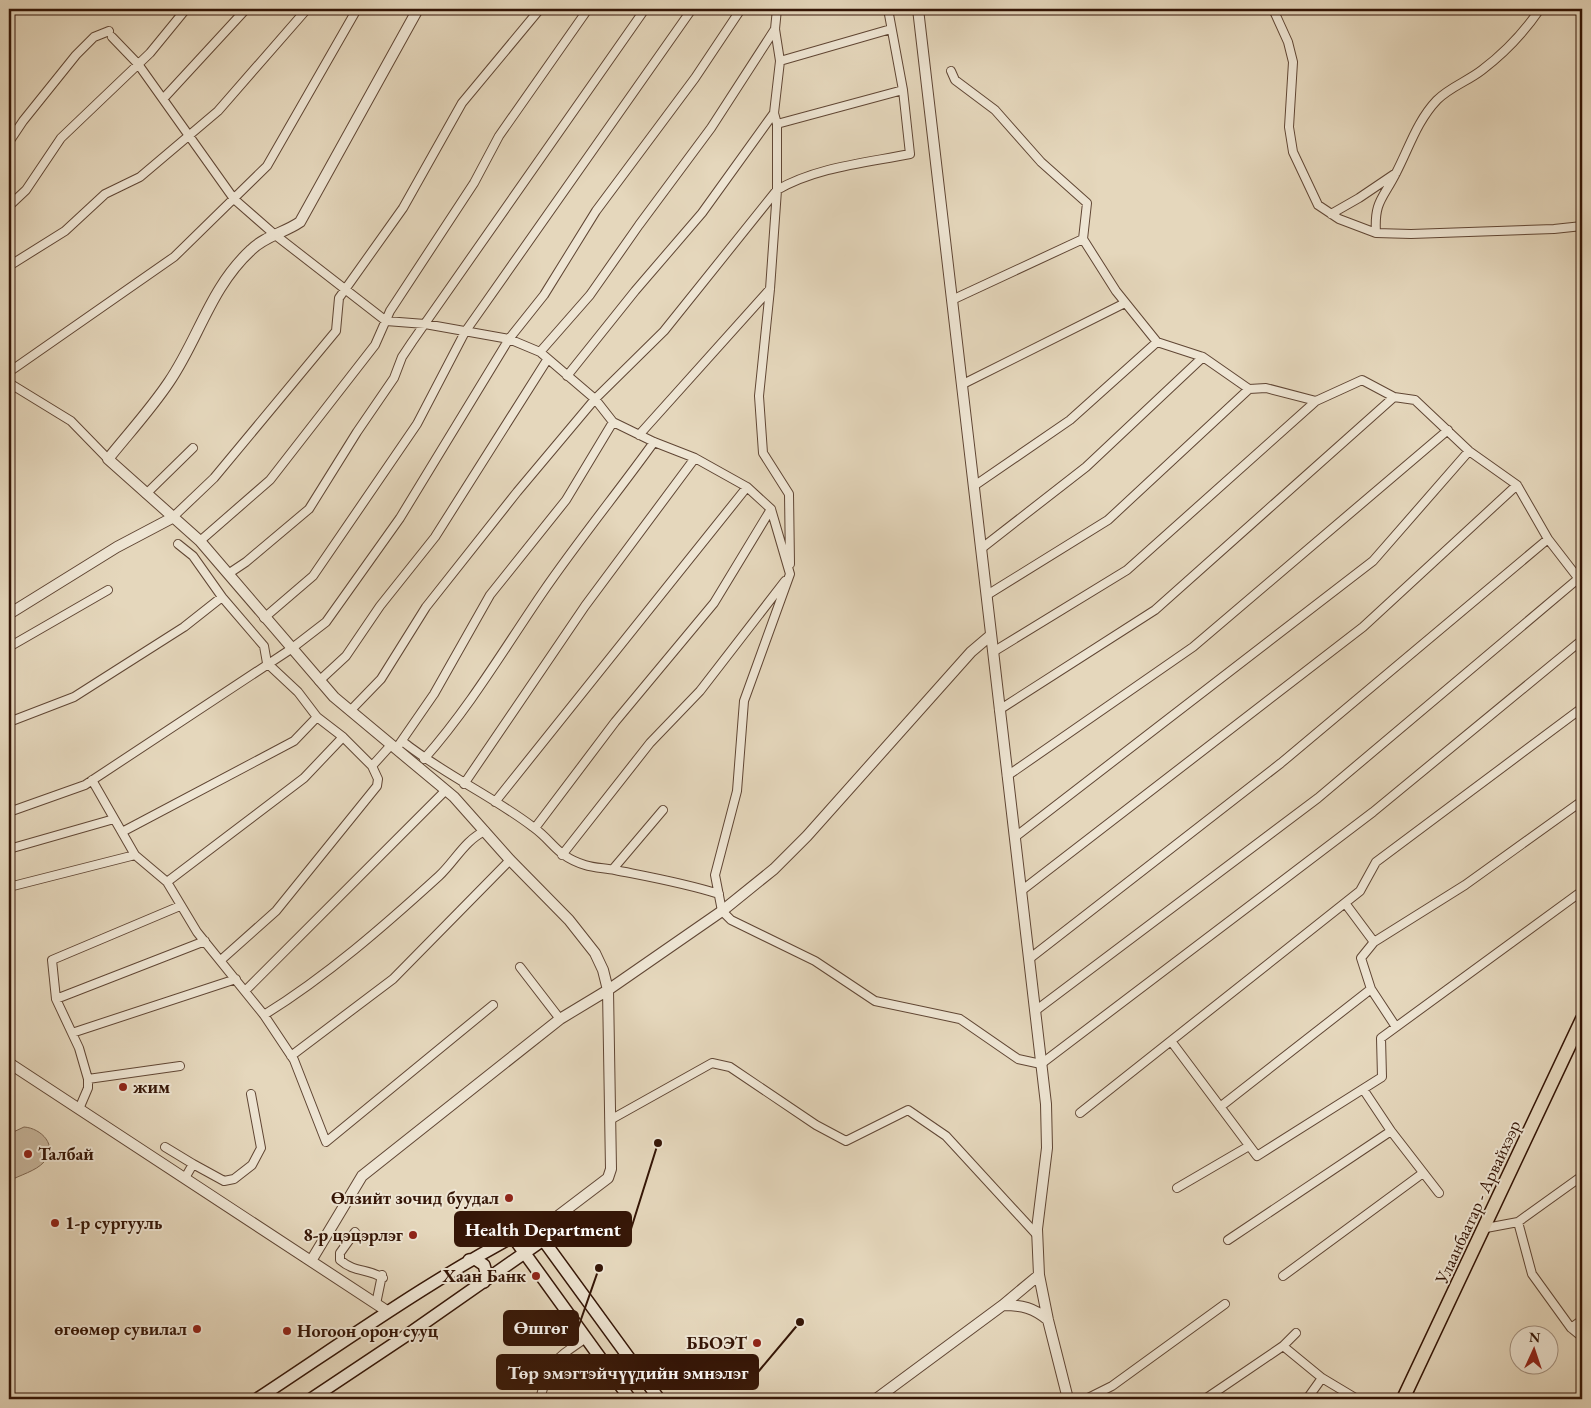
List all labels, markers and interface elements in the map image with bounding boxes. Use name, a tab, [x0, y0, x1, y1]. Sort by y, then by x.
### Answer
place label: жим	[133, 1075, 170, 1098]
marker: жим	[117, 1081, 129, 1093]
street label: Улаанбаатар - Арвайхээр	[1429, 1116, 1526, 1288]
place label: Талбай	[38, 1142, 94, 1165]
marker: Талбай	[22, 1148, 34, 1160]
place label: Өлзийт зочид буудал	[331, 1186, 499, 1209]
marker: Өлзийт зочид буудал	[503, 1192, 515, 1204]
place label: 1-р сургууль	[65, 1211, 162, 1234]
callout: Health Department	[455, 1212, 631, 1246]
marker: 1-р сургууль	[49, 1217, 61, 1229]
text: Health Department	[465, 1217, 621, 1242]
place label: 8-р цэцэрлэг	[303, 1223, 403, 1246]
marker: 8-р цэцэрлэг	[407, 1229, 419, 1241]
place label: Хаан Банк	[441, 1264, 526, 1287]
marker: Хаан Банк	[530, 1270, 542, 1282]
callout: Өшгөг	[504, 1311, 578, 1345]
text: Өшгөг	[514, 1315, 569, 1340]
place label: өгөөмөр сувилал	[54, 1317, 187, 1340]
place label: Ногоон орон сууц	[297, 1319, 439, 1342]
marker: өгөөмөр сувилал	[191, 1323, 203, 1335]
marker: Ногоон орон сууц	[281, 1325, 293, 1337]
north arrow	[1508, 1326, 1558, 1376]
text: N	[1529, 1328, 1541, 1346]
place label: ББОЭТ	[686, 1331, 747, 1354]
marker: ББОЭТ	[751, 1337, 763, 1349]
callout: Төр эмэгтэйчүүдийн эмнэлэг	[497, 1355, 758, 1389]
text: Төр эмэгтэйчүүдийн эмнэлэг	[507, 1360, 749, 1385]

